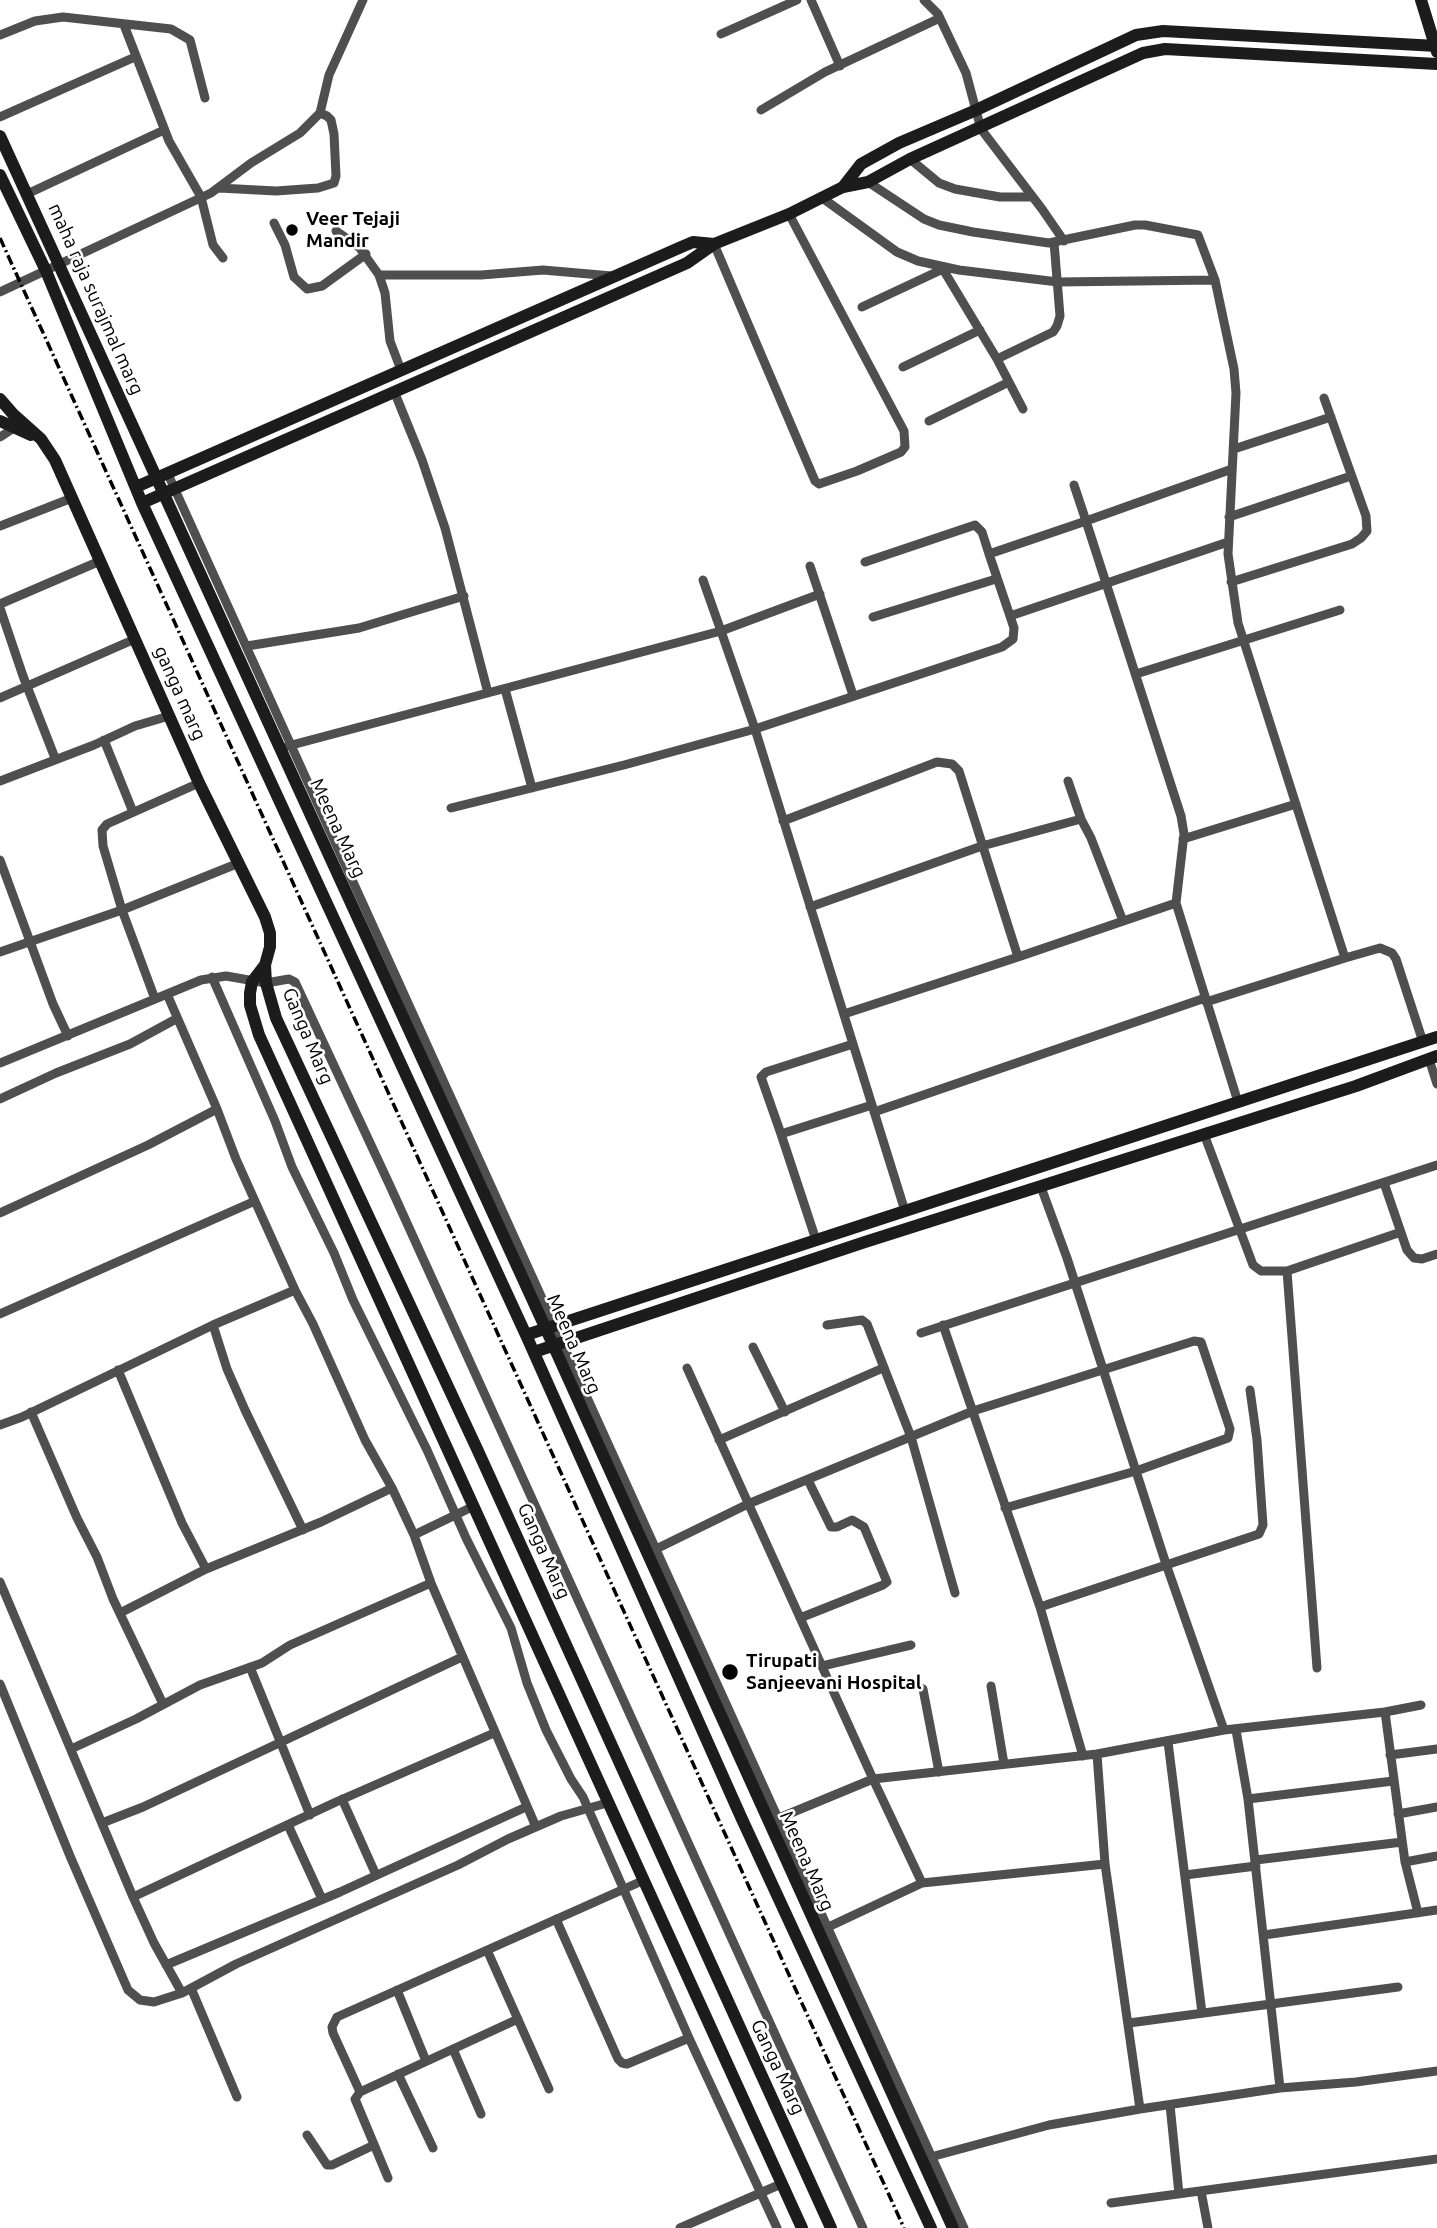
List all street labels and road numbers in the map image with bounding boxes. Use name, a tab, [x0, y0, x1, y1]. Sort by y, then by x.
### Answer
street label: maha raja surajmal marg	[43, 200, 149, 398]
street label: ganga marg	[149, 642, 211, 744]
street label: Meena Marg	[305, 775, 371, 881]
street label: Ganga Marg	[277, 984, 339, 1088]
street label: Meena Marg	[542, 1291, 606, 1397]
street label: Ganga Marg	[513, 1499, 575, 1603]
street label: Meena Marg	[775, 1808, 839, 1914]
street label: Ganga Marg	[746, 2016, 810, 2118]

